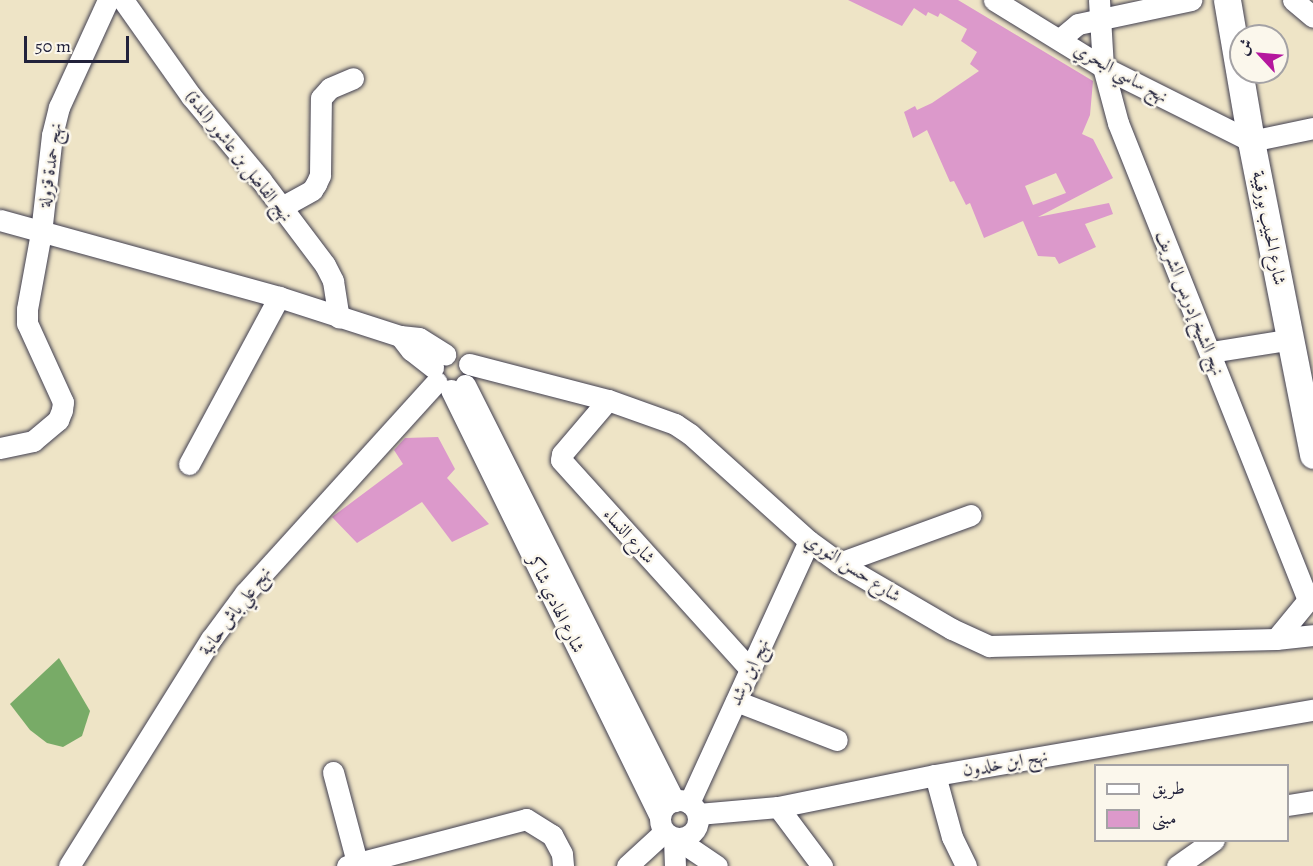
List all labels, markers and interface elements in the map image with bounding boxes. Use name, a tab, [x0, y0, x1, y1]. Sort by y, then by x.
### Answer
scale bar	[27, 24, 132, 62]
north arrow	[1229, 24, 1289, 84]
text: 50 m	[35, 34, 71, 58]
text: ش	[1231, 35, 1258, 59]
street label: نهج ساسي البحري	[1070, 38, 1172, 108]
street label: نهج الفاضل بن عاشور (المدة)	[181, 86, 297, 226]
street label: نهج حمدة قزولة	[33, 121, 67, 209]
street label: شارع الحبيب بورقيبة	[1247, 169, 1291, 287]
street label: نهج الشيخ إدريس الشريف	[1151, 227, 1229, 379]
street label: شارع النساء	[598, 504, 660, 568]
street label: شارع حسن النوري	[801, 529, 905, 607]
street label: شارع الهادي شاكر	[523, 552, 589, 656]
street label: نهج علي باش حانبة	[194, 562, 276, 660]
street label: نهج ابن رشد	[724, 635, 774, 709]
street label: نهج ابن خلدون	[961, 745, 1049, 781]
legend	[1094, 764, 1289, 842]
text: طريق	[1152, 776, 1185, 800]
text: مبنى	[1152, 806, 1177, 830]

